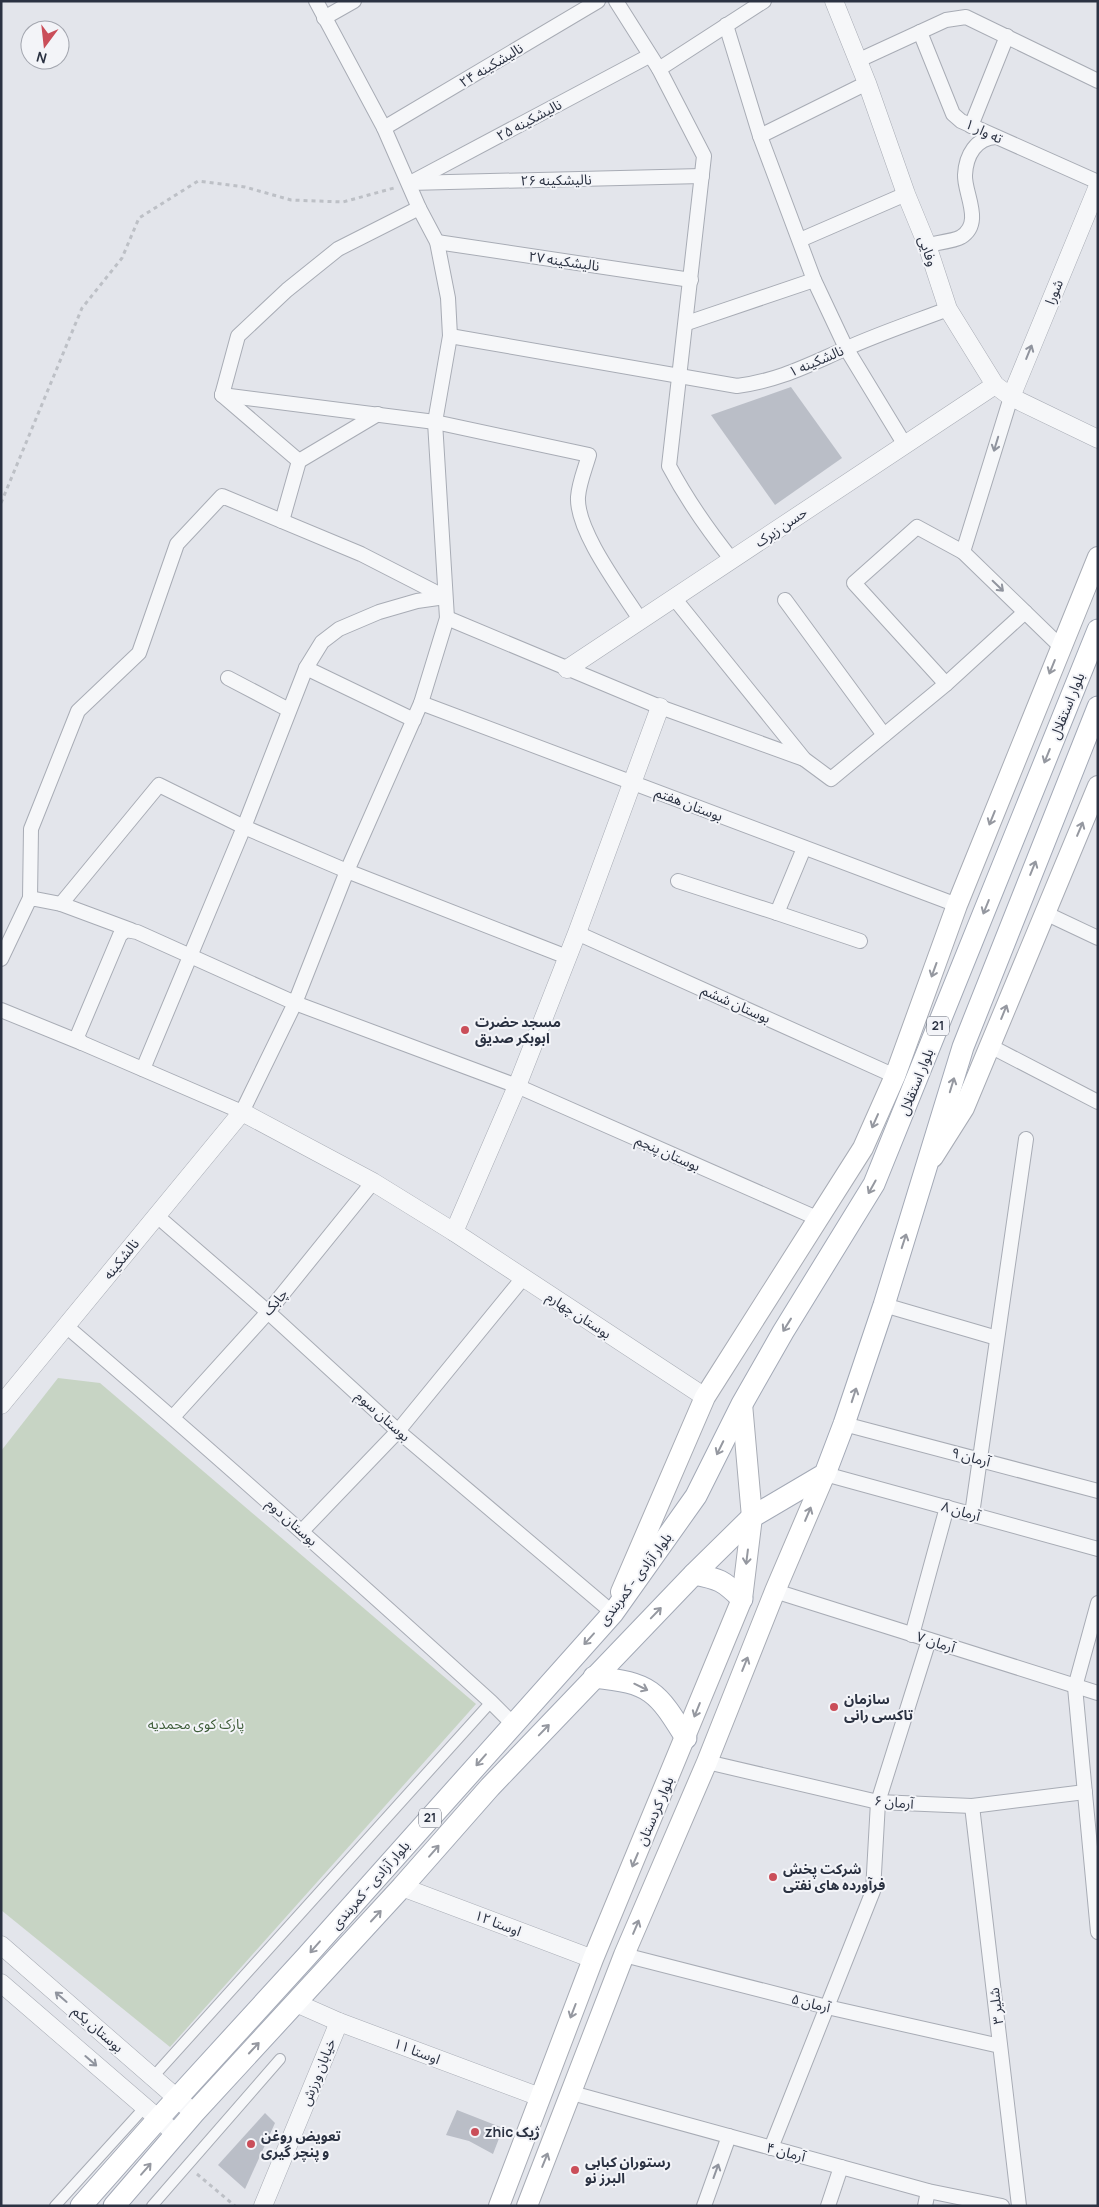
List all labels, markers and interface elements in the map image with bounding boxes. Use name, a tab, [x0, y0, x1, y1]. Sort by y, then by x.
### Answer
north arrow	[20, 20, 70, 70]
street label: نالیشکینه ۲۴	[455, 38, 526, 91]
text: N	[34, 48, 49, 69]
street label: نالیشکینه ۲۵	[493, 94, 565, 145]
street label: ته وار ۱	[962, 114, 1006, 147]
street label: نالیشکینه ۲۶	[520, 169, 592, 190]
street label: وفایی	[914, 233, 943, 269]
street label: نالیشکینه ۲۷	[527, 246, 601, 275]
street label: شورا	[1040, 276, 1067, 307]
street label: نالشکینه ۱	[785, 340, 846, 381]
one-way arrow	[1025, 345, 1035, 360]
one-way arrow	[991, 435, 1001, 451]
street label: حسن زیرک	[751, 502, 811, 551]
one-way arrow	[992, 580, 1004, 592]
one-way arrow	[1047, 659, 1056, 674]
street label: بلوار استقلال	[1045, 669, 1089, 742]
one-way arrow	[1042, 748, 1051, 763]
street label: بوستان هفتم	[652, 782, 726, 827]
one-way arrow	[987, 810, 996, 825]
one-way arrow	[1075, 822, 1085, 837]
one-way arrow	[1029, 861, 1039, 876]
one-way arrow	[981, 899, 990, 914]
one-way arrow	[929, 961, 938, 977]
street label: بوستان ششم	[698, 980, 774, 1029]
one-way arrow	[1000, 1005, 1009, 1020]
place label: مسجد حضرت ابوبکر صدیق	[475, 1012, 561, 1047]
road number: 21	[927, 1016, 949, 1036]
marker: مسجد حضرت ابوبکر صدیق	[459, 1024, 471, 1036]
street label: بلوار استقلال	[894, 1045, 938, 1118]
one-way arrow	[947, 1078, 957, 1094]
one-way arrow	[869, 1113, 879, 1128]
street label: بوستان پنجم	[632, 1130, 704, 1177]
one-way arrow	[867, 1179, 877, 1194]
one-way arrow	[900, 1233, 909, 1249]
street label: نالشکینه	[98, 1234, 143, 1283]
street label: چابک	[258, 1284, 292, 1320]
street label: بوستان چهارم	[542, 1287, 616, 1344]
one-way arrow	[782, 1318, 792, 1332]
street label: بوستان سوم	[351, 1386, 415, 1447]
one-way arrow	[850, 1388, 859, 1404]
one-way arrow	[715, 1440, 725, 1455]
street label: آرمان ۹	[949, 1442, 994, 1471]
street label: بوستان دوم	[261, 1494, 322, 1551]
street label: آرمان ۸	[939, 1496, 984, 1525]
one-way arrow	[803, 1507, 813, 1522]
street label: بلوار آزادی - کمربندی	[593, 1528, 676, 1629]
one-way arrow	[742, 1548, 752, 1564]
one-way arrow	[650, 1607, 662, 1619]
street label: آرمان ۷	[914, 1626, 959, 1657]
one-way arrow	[583, 1632, 595, 1645]
one-way arrow	[741, 1657, 751, 1672]
one-way arrow	[634, 1683, 649, 1693]
place label: سازمان تاکسی رانی	[844, 1689, 913, 1724]
marker: سازمان تاکسی رانی	[828, 1701, 840, 1713]
one-way arrow	[692, 1702, 701, 1717]
park label: پارک کوی محمدیه	[148, 1714, 244, 1734]
one-way arrow	[537, 1725, 549, 1737]
one-way arrow	[475, 1753, 487, 1766]
street label: بلوار کردستان	[631, 1773, 678, 1848]
street label: آرمان ۶	[873, 1790, 916, 1813]
road number: 21	[419, 1809, 441, 1828]
street label: بلوار آزادی - کمربندی	[326, 1836, 414, 1933]
one-way arrow	[428, 1844, 440, 1857]
one-way arrow	[629, 1852, 639, 1867]
place label: شرکت پخش فرآورده های نفتی	[783, 1859, 885, 1894]
marker: شرکت پخش فرآورده های نفتی	[767, 1871, 779, 1883]
street label: اوستا ۱۲	[472, 1905, 524, 1940]
one-way arrow	[370, 1909, 382, 1922]
one-way arrow	[631, 1920, 641, 1935]
one-way arrow	[310, 1941, 321, 1954]
street label: شلیر ۳	[984, 1987, 1007, 2025]
street label: آرمان ۵	[790, 1988, 834, 2017]
one-way arrow	[54, 1991, 67, 2003]
street label: بوستان یکم	[67, 2001, 128, 2058]
one-way arrow	[568, 2003, 578, 2018]
street label: اوستا ۱۱	[391, 2033, 443, 2068]
street label: خیابان ورزش	[295, 2035, 340, 2108]
one-way arrow	[248, 2042, 260, 2055]
one-way arrow	[84, 2056, 97, 2067]
place label: zhic ژیک	[485, 2122, 540, 2141]
place label: تعویض روغن و پنچر گیری	[261, 2126, 341, 2162]
marker: zhic ژیک	[469, 2126, 481, 2138]
street label: آرمان ۴	[764, 2137, 809, 2166]
marker: تعویض روغن و پنچر گیری	[245, 2138, 257, 2150]
place label: رستوران کبابی البرز نو	[585, 2152, 671, 2187]
one-way arrow	[542, 2153, 551, 2168]
one-way arrow	[140, 2162, 151, 2175]
marker: رستوران کبابی البرز نو	[569, 2164, 581, 2176]
one-way arrow	[712, 2164, 721, 2179]

